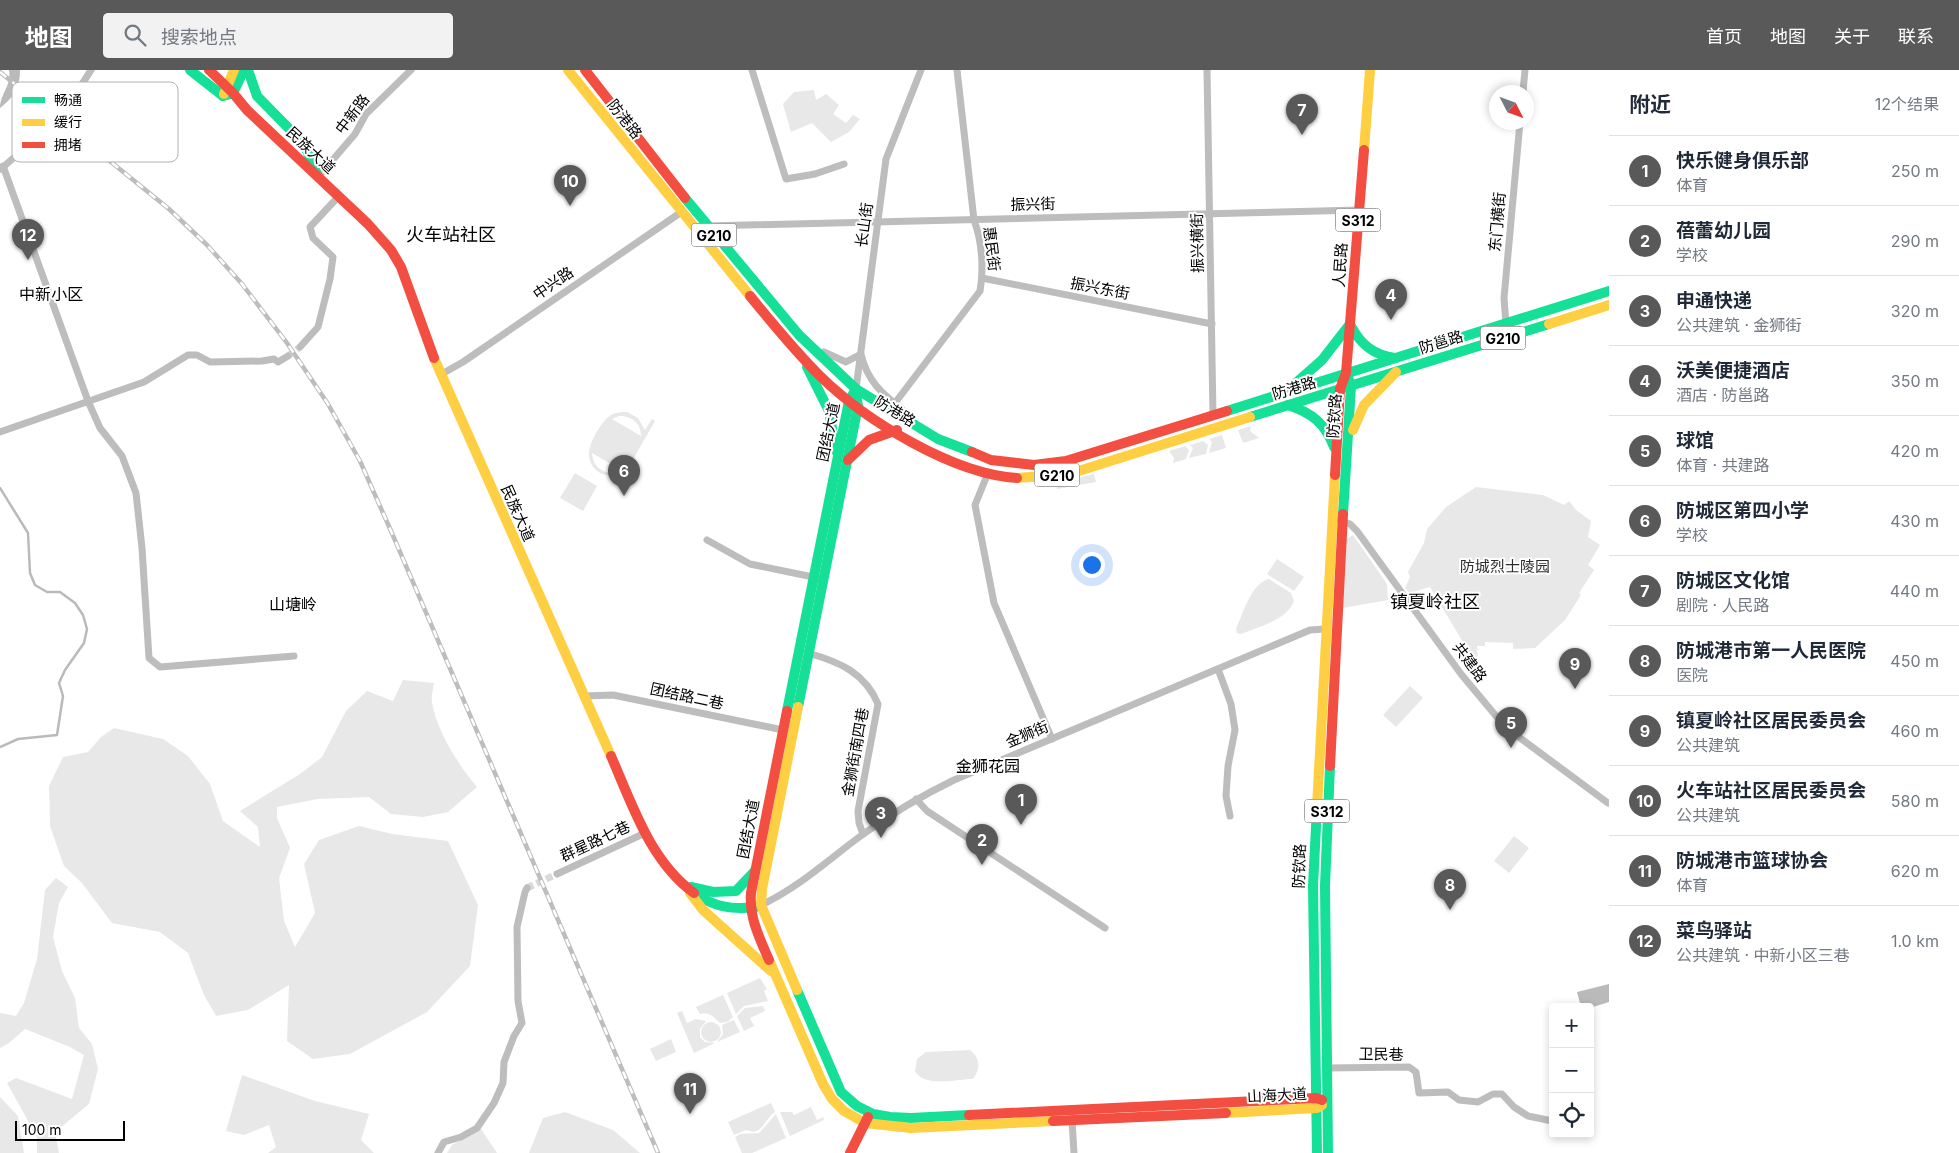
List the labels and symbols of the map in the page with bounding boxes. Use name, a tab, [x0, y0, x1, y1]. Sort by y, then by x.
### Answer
legend	[12, 82, 178, 162]
north arrow	[1489, 85, 1534, 130]
street label: 中新路	[331, 90, 373, 138]
text: 畅通	[54, 91, 82, 108]
pin: 7	[1286, 94, 1318, 135]
street label: 防港路	[604, 95, 646, 143]
text: 缓行	[54, 113, 82, 130]
street label: 民族大道	[283, 123, 339, 177]
text: 拥堵	[54, 136, 82, 153]
pin: 10	[554, 165, 586, 206]
street label: 东门横街	[1485, 191, 1509, 253]
street label: 振兴街	[1010, 194, 1056, 214]
street label: 长山街	[851, 201, 877, 249]
road number: S312	[1336, 208, 1380, 232]
street label: 振兴横街	[1187, 213, 1207, 273]
pin: 12	[12, 219, 44, 260]
district label: 火车站社区	[406, 224, 496, 245]
road number: G210	[692, 224, 736, 246]
street label: 惠民街	[980, 226, 1004, 272]
street label: 人民路	[1329, 242, 1351, 288]
street label: 中兴路	[529, 263, 577, 303]
street label: 振兴东街	[1069, 273, 1131, 303]
pin: 4	[1375, 279, 1407, 320]
district label: 中新小区	[19, 284, 83, 304]
street label: 防邕路	[1417, 326, 1465, 358]
road number: G210	[1480, 326, 1526, 350]
street label: 防港路	[1270, 372, 1318, 404]
street label: 防港路	[871, 391, 919, 431]
street label: 防钦路	[1323, 393, 1345, 439]
street label: 团结大道	[812, 401, 844, 463]
pin: 6	[608, 455, 640, 496]
road number: G210	[1034, 464, 1080, 486]
street label: 民族大道	[497, 482, 539, 544]
your location	[1079, 552, 1105, 578]
park label: 防城烈士陵园	[1460, 557, 1550, 576]
district label: 镇夏岭社区	[1390, 591, 1480, 612]
district label: 山塘岭	[269, 594, 317, 614]
street label: 共建路	[1449, 638, 1491, 686]
pin: 9	[1559, 648, 1591, 689]
street label: 团结路二巷	[648, 679, 726, 713]
street label: 金狮街南四巷	[838, 706, 872, 798]
pin: 5	[1495, 707, 1527, 748]
street label: 金狮街	[1003, 716, 1051, 752]
district label: 金狮花园	[956, 756, 1020, 776]
pin: 1	[1005, 784, 1037, 825]
pin: 3	[865, 797, 897, 838]
street label: 团结大道	[733, 798, 763, 860]
road number: S312	[1304, 799, 1350, 822]
street label: 群星路七巷	[557, 817, 633, 865]
pin: 2	[966, 824, 998, 865]
street label: 防钦路	[1289, 843, 1309, 889]
pin: 8	[1434, 869, 1466, 910]
street label: 卫民巷	[1358, 1044, 1404, 1064]
pin: 11	[674, 1073, 706, 1114]
street label: 山海大道	[1247, 1084, 1307, 1106]
scale bar	[15, 1118, 125, 1141]

